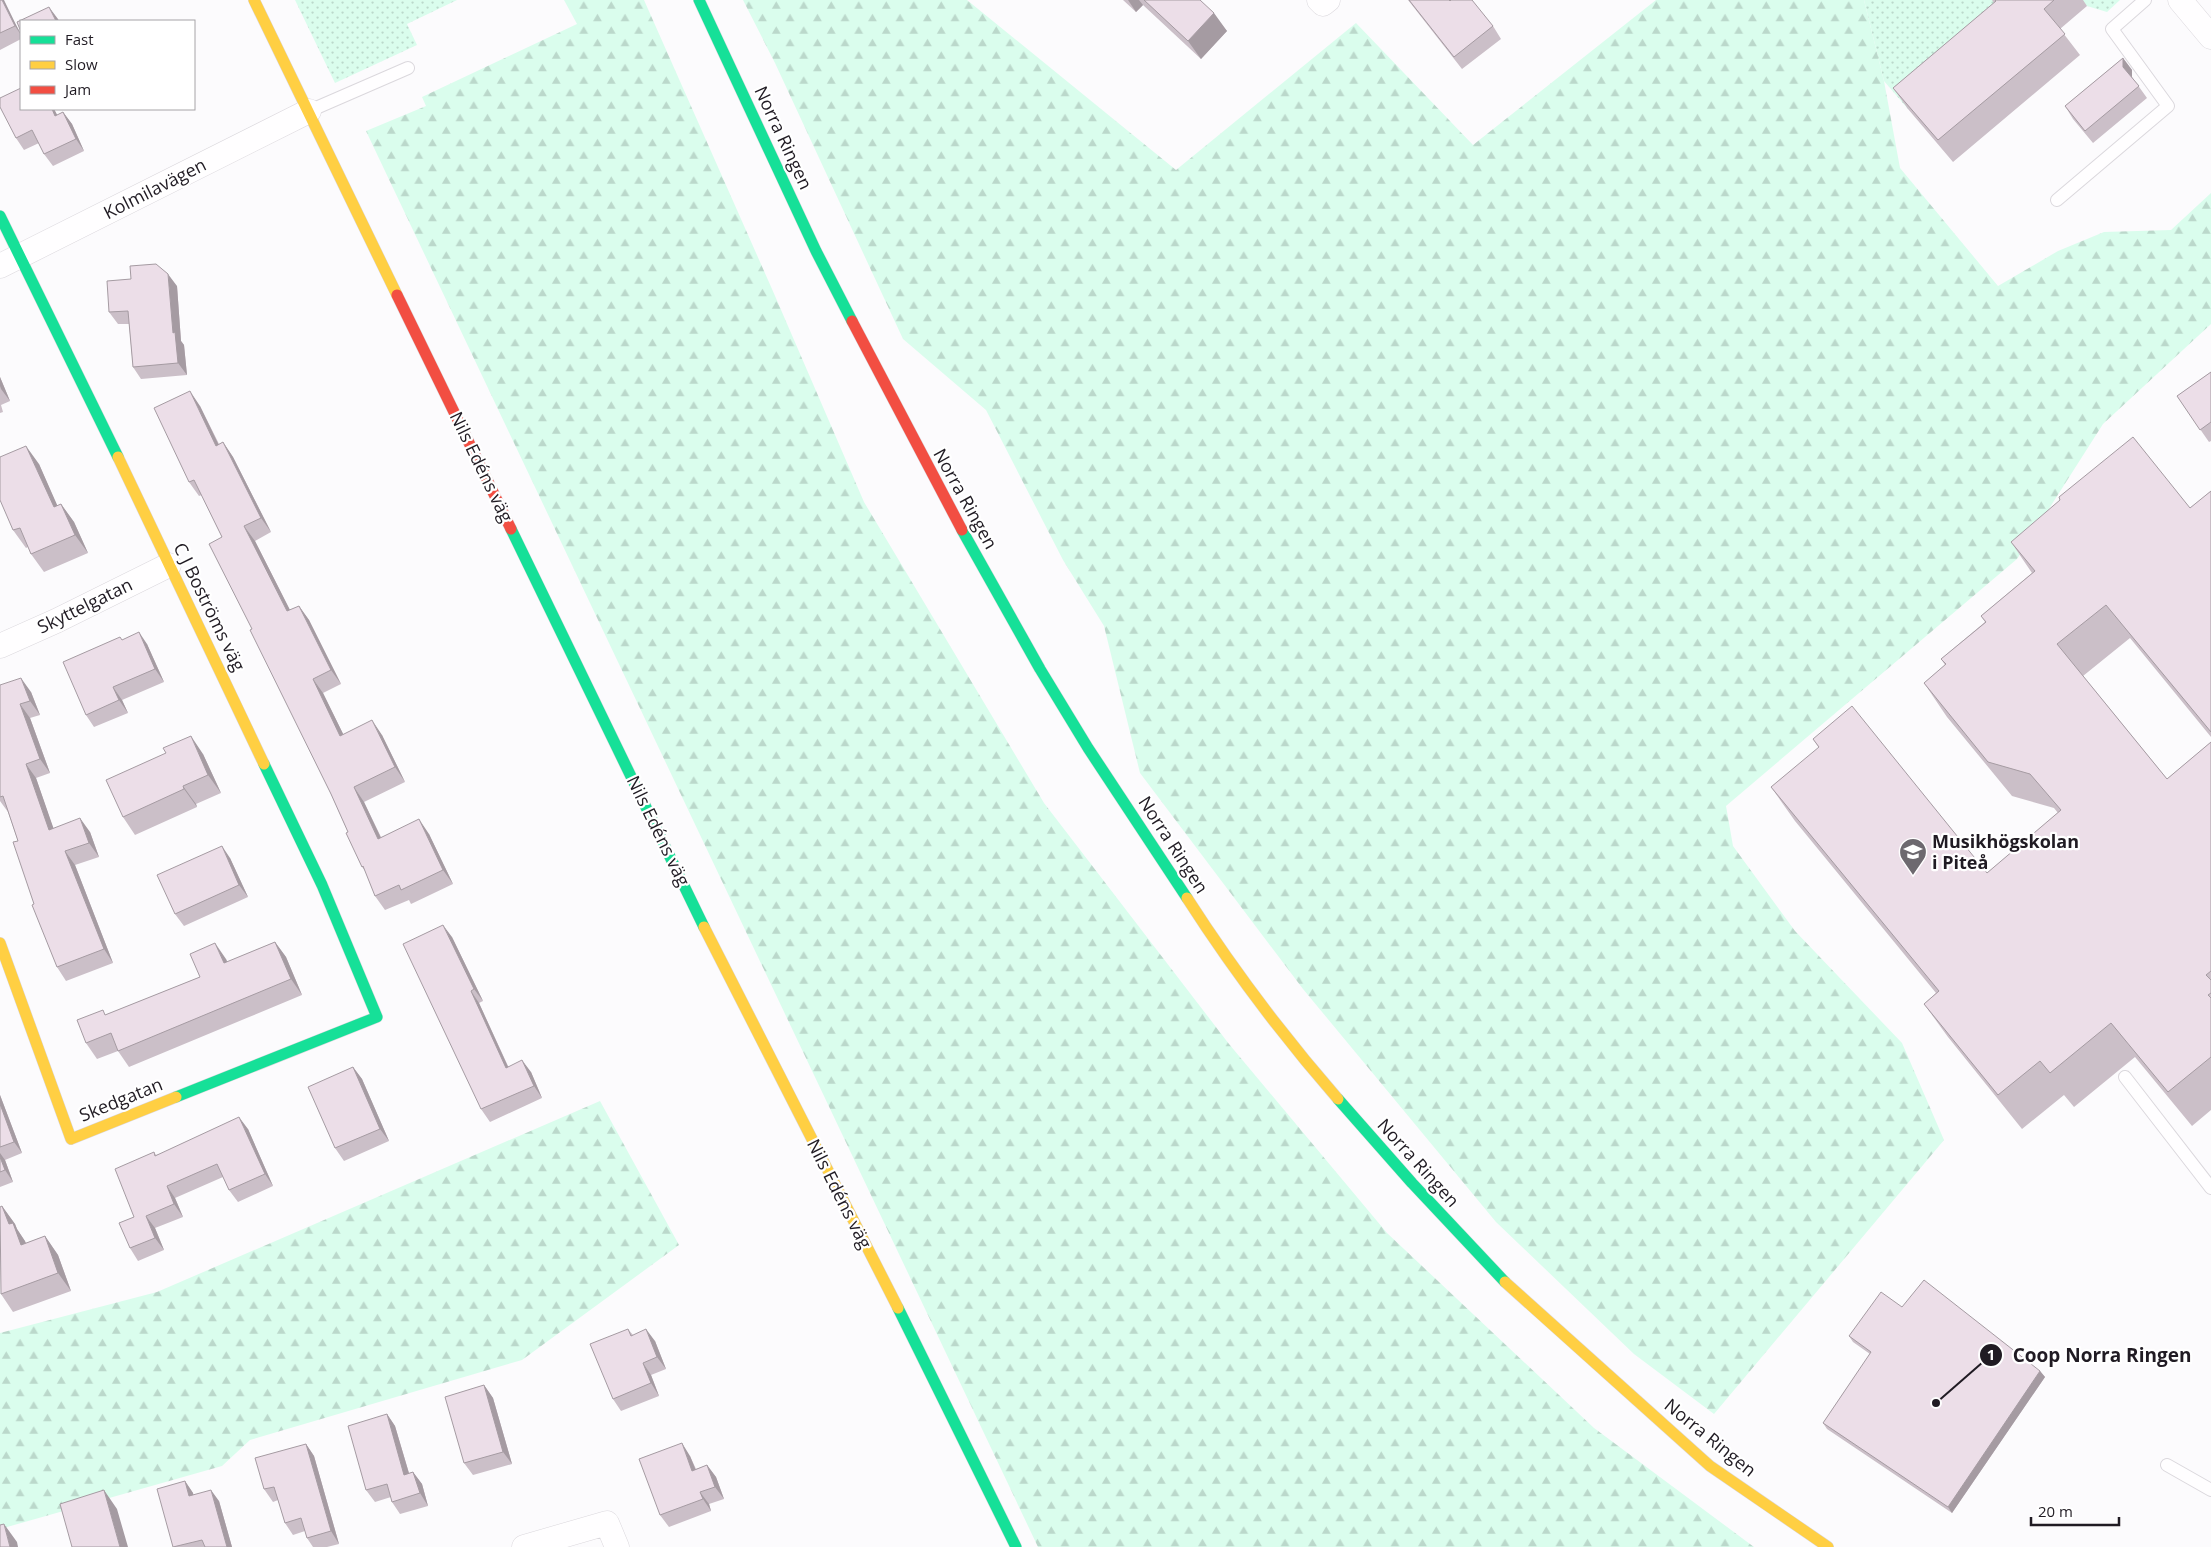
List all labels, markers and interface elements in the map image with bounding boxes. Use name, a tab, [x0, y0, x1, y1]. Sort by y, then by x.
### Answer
legend	[20, 20, 195, 110]
text: Fast	[65, 29, 94, 49]
text: Slow	[65, 54, 98, 74]
text: Jam	[63, 79, 91, 99]
street label: Norra Ringen	[749, 82, 818, 193]
street label: Kolmilavägen	[99, 152, 210, 224]
street label: Nils Edéns väg	[445, 407, 519, 526]
street label: Norra Ringen	[928, 444, 1003, 553]
street label: C J Boströms väg	[168, 538, 251, 675]
street label: Skyttelgatan	[33, 572, 136, 638]
street label: Nils Edéns väg	[622, 771, 696, 890]
street label: Norra Ringen	[1133, 791, 1214, 898]
place label: Musikhögskolan i Piteå	[1932, 829, 2079, 874]
school or university icon: Musikhögskolan i Piteå	[1898, 837, 1928, 876]
street label: Skedgatan	[75, 1072, 166, 1127]
street label: Norra Ringen	[1373, 1113, 1465, 1212]
street label: Nils Edéns väg	[802, 1135, 878, 1253]
callout: Coop Norra Ringen	[1978, 1338, 2202, 1372]
text: Coop Norra Ringen	[2013, 1342, 2191, 1368]
text: 1	[1987, 1344, 1995, 1364]
street label: Norra Ringen	[1660, 1393, 1761, 1482]
scale bar	[2031, 1494, 2118, 1526]
text: 20 m	[2038, 1501, 2073, 1521]

